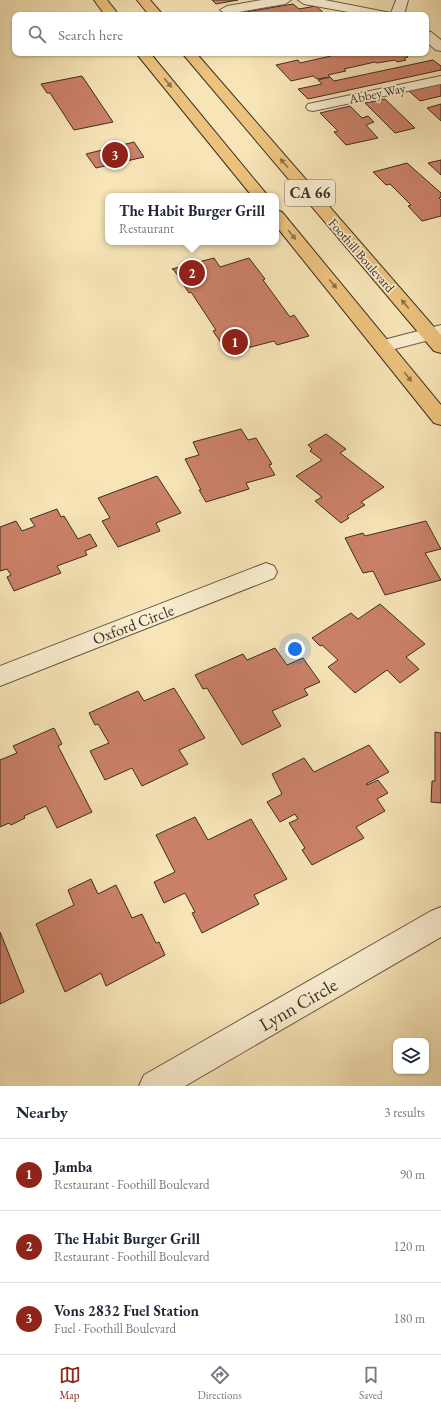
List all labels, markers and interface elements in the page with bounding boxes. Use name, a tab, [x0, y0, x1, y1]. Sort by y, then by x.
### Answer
search box	[12, 12, 429, 56]
icon: search	[26, 23, 48, 45]
text: Search here	[58, 25, 123, 44]
one-way arrow	[163, 78, 172, 89]
street label: Abbey Way	[346, 79, 407, 108]
pin: 3	[102, 140, 128, 170]
one-way arrow	[279, 158, 288, 169]
road number: CA 66	[285, 180, 335, 206]
popup	[105, 193, 279, 245]
text: The Habit Burger Grill	[119, 201, 265, 220]
street label: Foothill Boulevard	[325, 215, 399, 296]
text: Restaurant	[119, 220, 174, 237]
one-way arrow	[287, 229, 296, 240]
pin: 2	[179, 258, 205, 288]
one-way arrow	[328, 279, 337, 290]
one-way arrow	[400, 299, 409, 310]
pin: 1	[222, 327, 248, 357]
one-way arrow	[404, 371, 412, 382]
street label: Oxford Circle	[89, 599, 177, 650]
your location	[285, 639, 305, 659]
street label: Lynn Circle	[255, 972, 342, 1037]
map controls	[393, 1038, 429, 1074]
button: layers	[393, 1038, 429, 1074]
text: Nearby	[16, 1101, 68, 1123]
text: 3 results	[384, 1104, 425, 1121]
text: Jamba	[54, 1157, 92, 1176]
text: 1	[26, 1166, 32, 1183]
text: 90 m	[400, 1166, 425, 1183]
text: Restaurant · Foothill Boulevard	[54, 1176, 210, 1193]
text: The Habit Burger Grill	[54, 1229, 200, 1248]
text: 2	[26, 1238, 32, 1255]
text: 120 m	[394, 1238, 425, 1255]
text: Restaurant · Foothill Boulevard	[54, 1248, 210, 1265]
text: Vons 2832 Fuel Station	[54, 1301, 199, 1320]
text: 3	[26, 1310, 32, 1327]
text: 180 m	[394, 1310, 425, 1327]
text: Fuel · Foothill Boulevard	[54, 1320, 176, 1337]
tab: Map	[59, 1364, 81, 1402]
tab: Directions	[198, 1364, 242, 1402]
tab: Saved	[359, 1364, 382, 1402]

